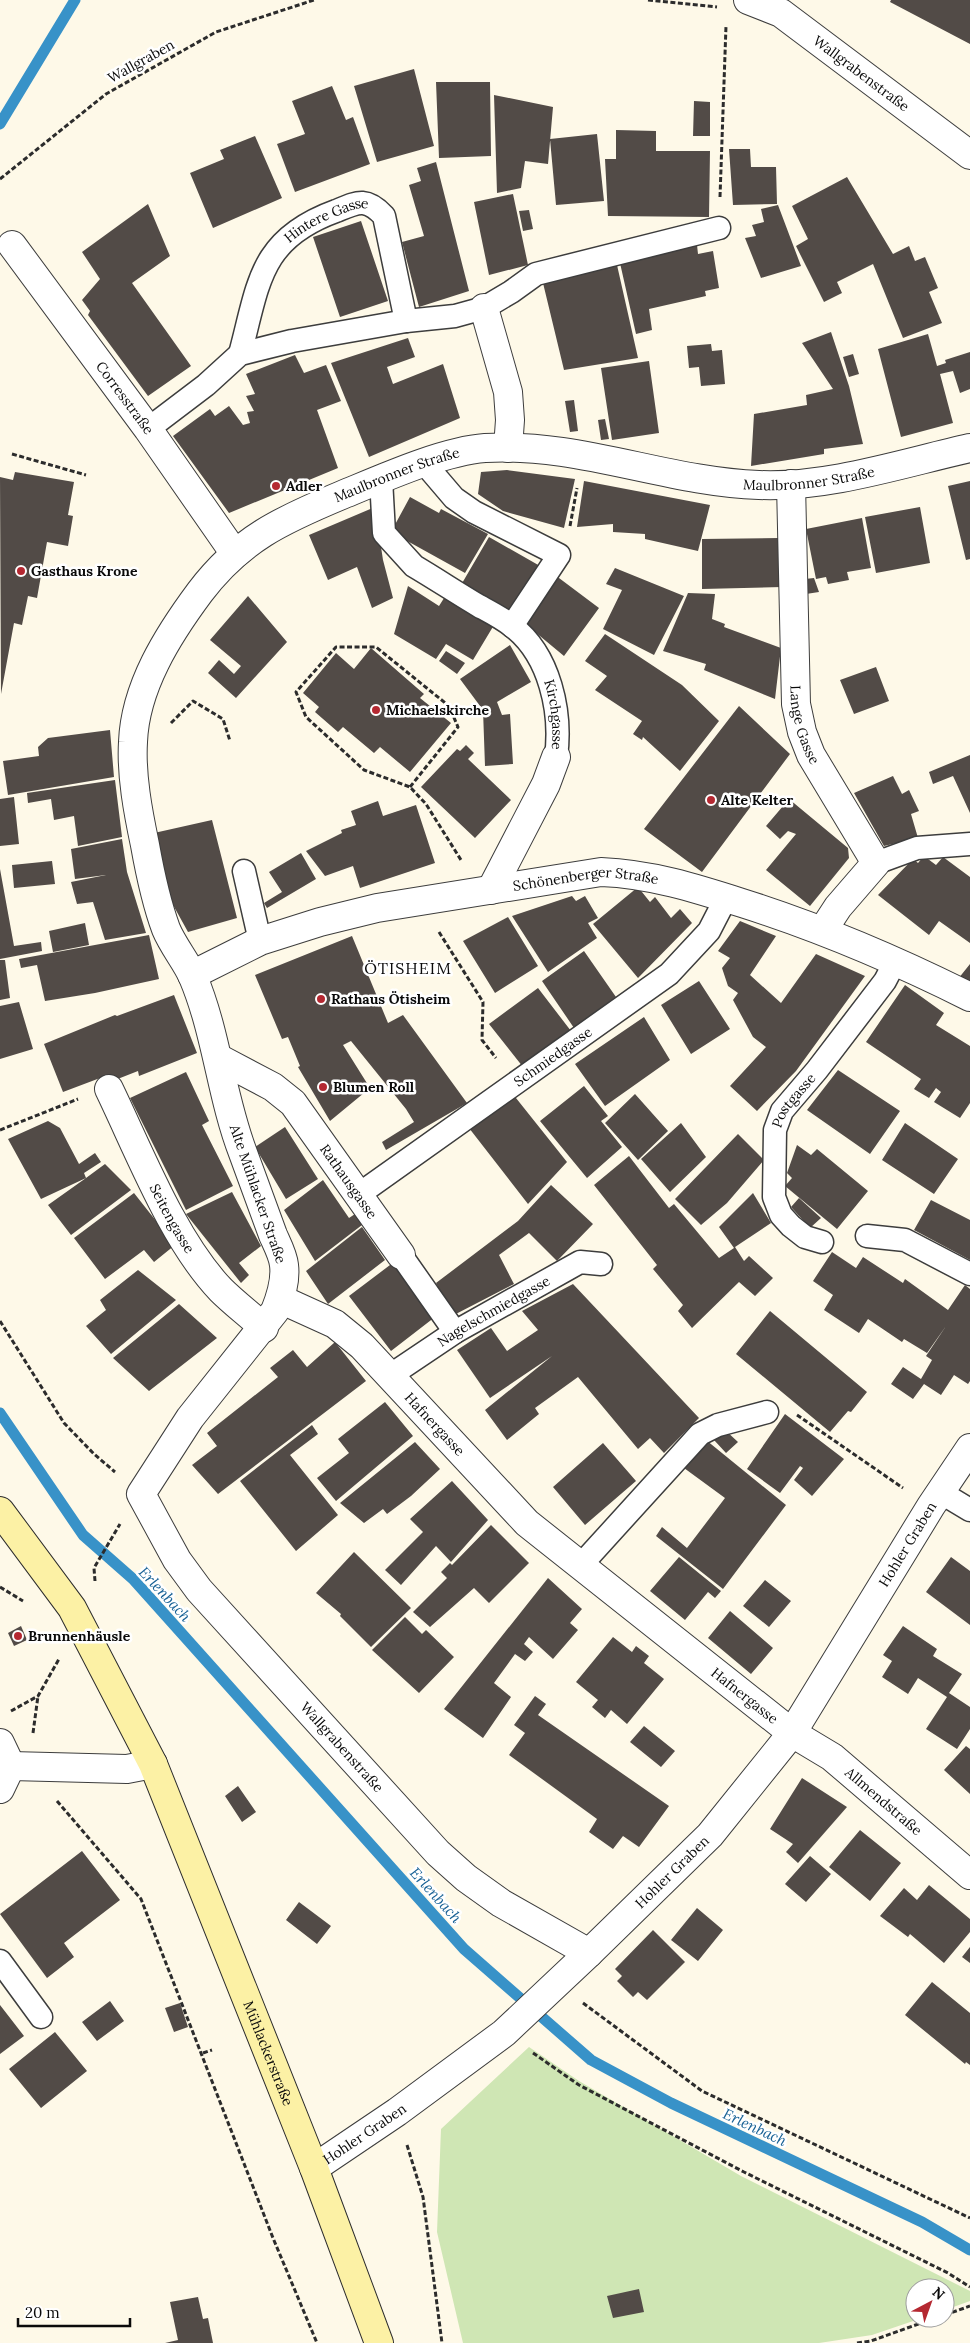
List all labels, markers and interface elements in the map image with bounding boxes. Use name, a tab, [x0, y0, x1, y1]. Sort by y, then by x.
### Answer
street label: Wallgrabenstraße	[810, 31, 913, 116]
street label: Wallgraben	[105, 35, 178, 87]
street label: Hintere Gasse	[280, 194, 370, 246]
street label: Corresstraße	[92, 358, 158, 438]
street label: Maulbronner Straße	[331, 443, 462, 506]
street label: Maulbronner Straße	[742, 462, 877, 494]
place label: Adler	[286, 477, 322, 495]
marker: Adler	[270, 480, 282, 492]
place label: Gasthaus Krone	[31, 562, 138, 580]
marker: Gasthaus Krone	[15, 565, 27, 577]
street label: Kirchgasse	[540, 677, 566, 751]
street label: Lange Gasse	[787, 685, 824, 768]
place label: Michaelskirche	[386, 701, 489, 719]
marker: Michaelskirche	[370, 704, 382, 716]
place label: Alte Kelter	[721, 791, 793, 809]
marker: Alte Kelter	[705, 794, 717, 806]
street label: Schönenberger Straße	[512, 863, 661, 895]
district label: ÖTISHEIM	[364, 958, 452, 978]
place label: Rathaus Ötisheim	[331, 990, 451, 1008]
marker: Rathaus Ötisheim	[315, 993, 327, 1005]
street label: Schmiedgasse	[510, 1022, 596, 1090]
street label: Postgasse	[768, 1069, 820, 1130]
place label: Blumen Roll	[333, 1078, 415, 1096]
marker: Blumen Roll	[317, 1081, 329, 1093]
street label: Alte Mühlacker Straße	[225, 1121, 290, 1266]
street label: Rathausgasse	[316, 1141, 382, 1223]
street label: Seitengasse	[146, 1181, 199, 1257]
street label: Nagelschmiedgasse	[434, 1271, 554, 1350]
street label: Hafnergasse	[401, 1389, 469, 1460]
street label: Hohler Graben	[875, 1498, 941, 1590]
water label: Erlenbach	[135, 1563, 195, 1626]
place label: Brunnenhäusle	[28, 1627, 131, 1645]
marker: Brunnenhäusle	[12, 1630, 24, 1642]
street label: Hafnergasse	[708, 1663, 782, 1728]
street label: Wallgrabenstraße	[297, 1698, 388, 1796]
street label: Allmendstraße	[841, 1763, 926, 1839]
street label: Hohler Graben	[631, 1831, 713, 1912]
water label: Erlenbach	[406, 1863, 466, 1927]
street label: Mühlackerstraße	[239, 1998, 297, 2109]
street label: Hohler Graben	[320, 2099, 410, 2168]
water label: Erlenbach	[720, 2104, 790, 2150]
north arrow	[905, 2278, 955, 2328]
text: N	[929, 2283, 949, 2304]
scale bar	[18, 2296, 130, 2328]
text: 20 m	[25, 2303, 60, 2322]

